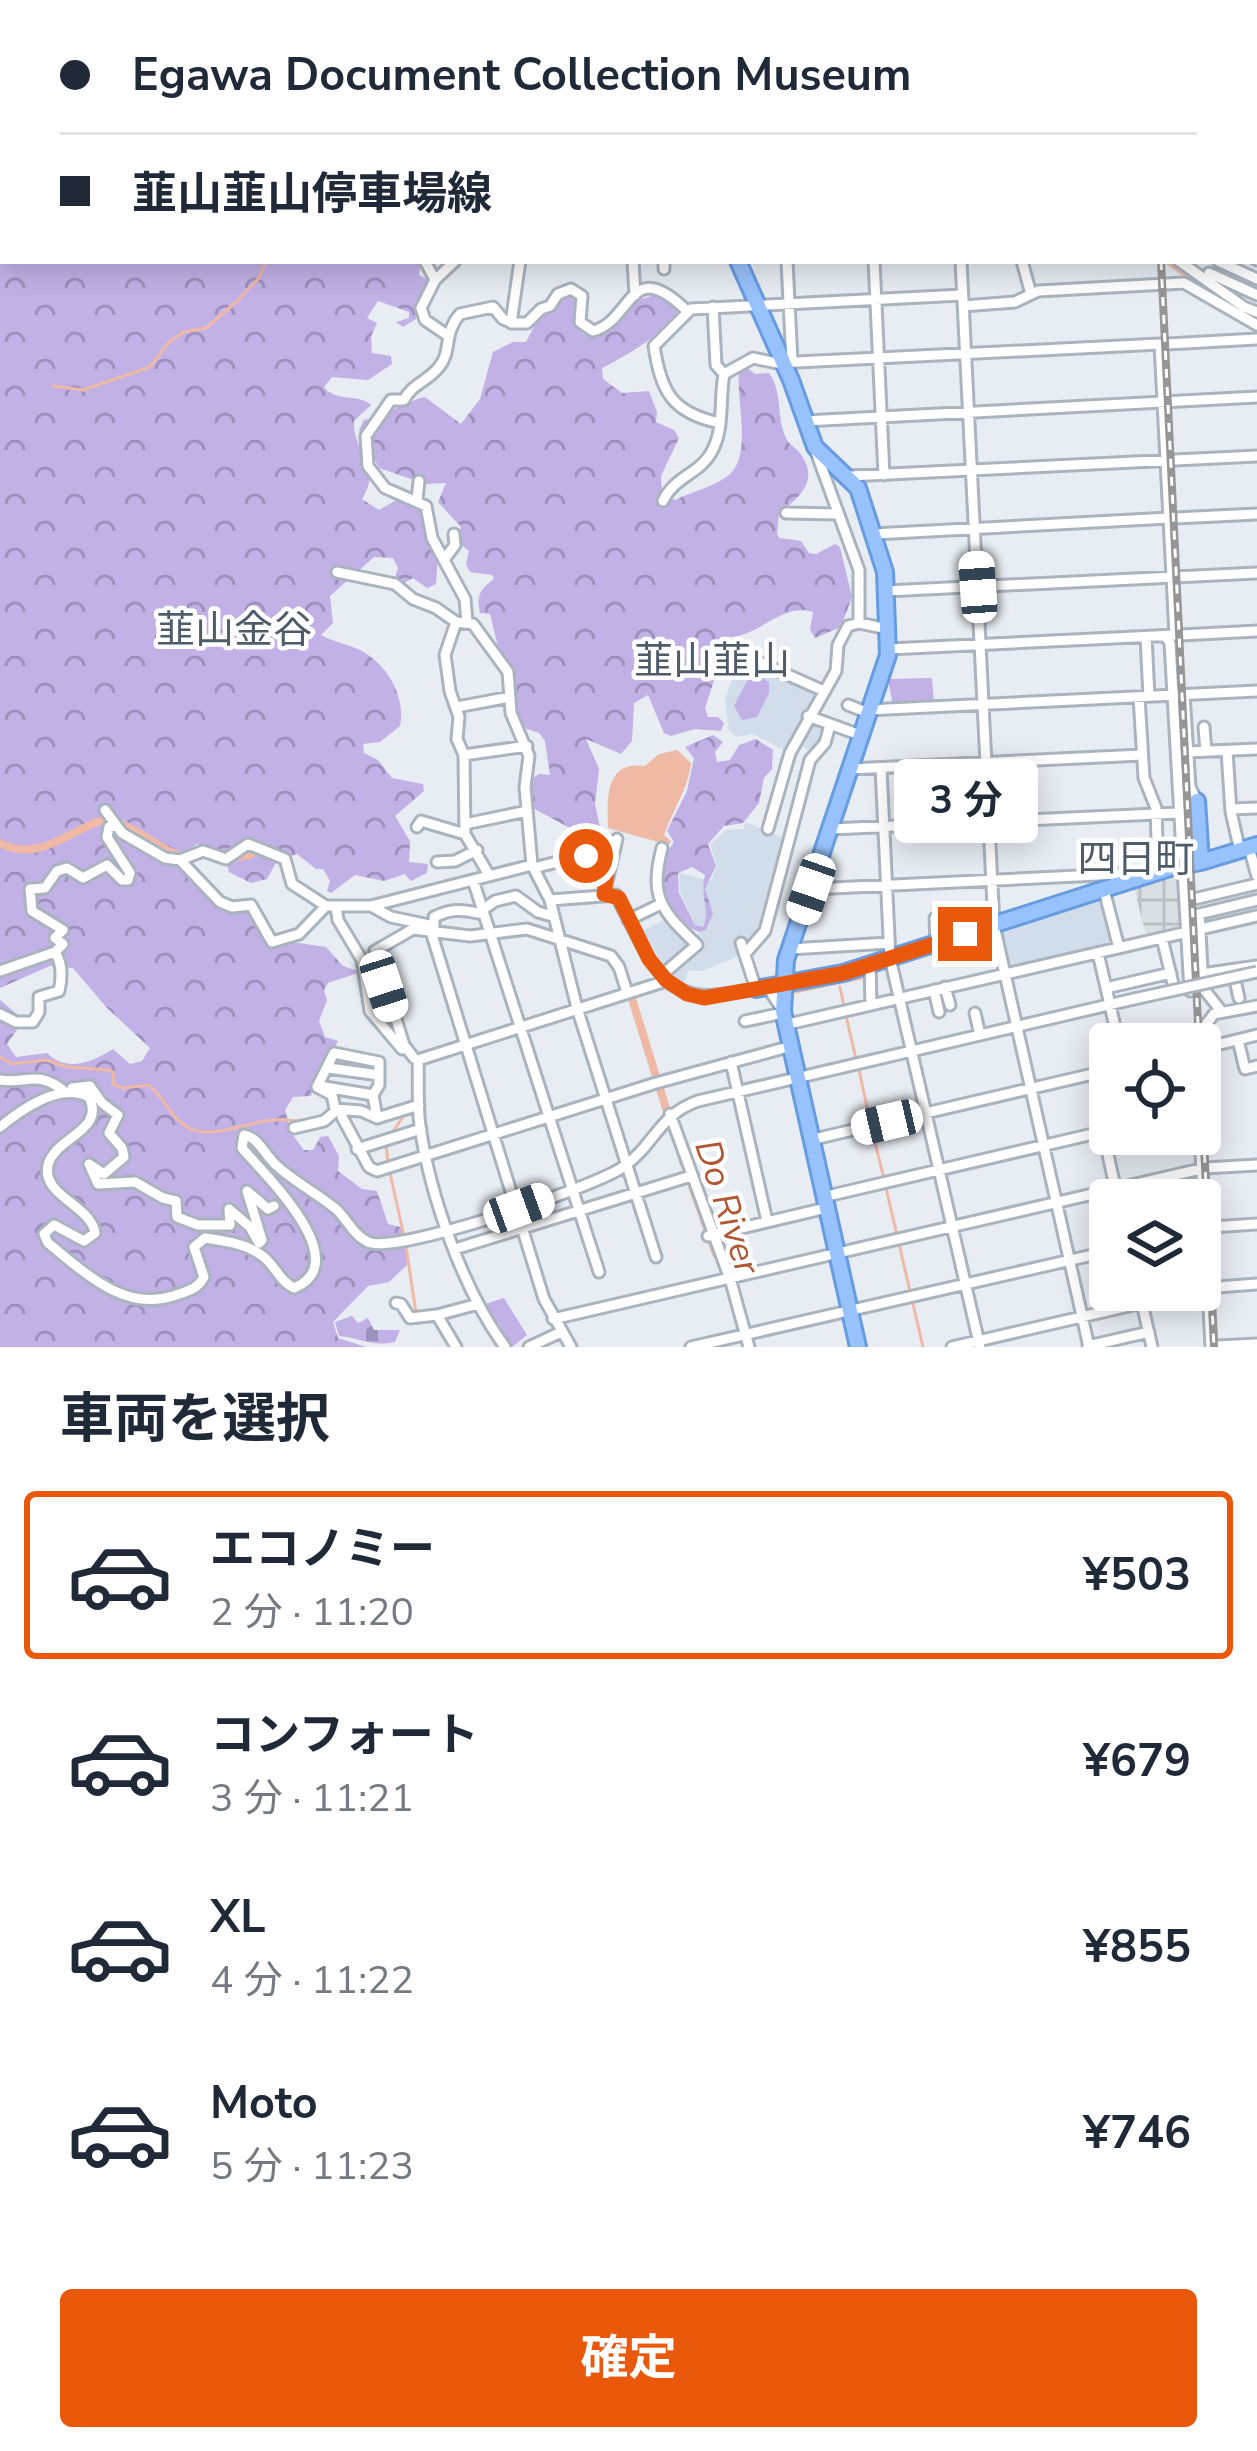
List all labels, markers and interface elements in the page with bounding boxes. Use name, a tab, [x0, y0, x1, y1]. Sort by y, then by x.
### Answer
text: Egawa Document Collection Museum	[132, 45, 911, 106]
text: 韮山韮山停車場線	[132, 164, 492, 225]
car	[958, 550, 998, 624]
district label: 韮山金谷	[156, 604, 312, 657]
district label: 韮山韮山	[634, 635, 790, 688]
callout: 3 分	[893, 760, 1037, 844]
text: 3 分	[930, 774, 1002, 827]
route start	[559, 829, 613, 883]
district label: 四日町	[1077, 833, 1195, 886]
car	[782, 849, 840, 929]
route end	[938, 907, 992, 961]
car	[356, 946, 412, 1026]
map controls	[1089, 1023, 1221, 1311]
button: locate	[1089, 1023, 1221, 1155]
car	[848, 1096, 926, 1148]
water label: Do River	[682, 1133, 772, 1282]
car	[479, 1179, 559, 1237]
button: layers	[1089, 1179, 1221, 1311]
text: 車両を選択	[60, 1382, 330, 1456]
text: エコノミー	[210, 1519, 435, 1580]
icon: car	[66, 1521, 174, 1629]
text: ¥503	[1083, 1545, 1191, 1606]
text: 2 分 · 11:20	[210, 1586, 414, 1639]
text: コンフォート	[210, 1705, 479, 1766]
icon: car	[66, 1707, 174, 1815]
text: ¥679	[1083, 1731, 1191, 1792]
text: 3 分 · 11:21	[210, 1772, 414, 1825]
text: XL	[210, 1887, 266, 1948]
icon: car	[66, 1893, 174, 2001]
text: ¥855	[1083, 1917, 1191, 1978]
text: 4 分 · 11:22	[210, 1954, 414, 2007]
text: Moto	[210, 2073, 318, 2134]
icon: car	[66, 2079, 174, 2187]
text: ¥746	[1083, 2103, 1191, 2164]
text: 5 分 · 11:23	[210, 2140, 414, 2193]
button: 確定	[60, 2289, 1197, 2427]

